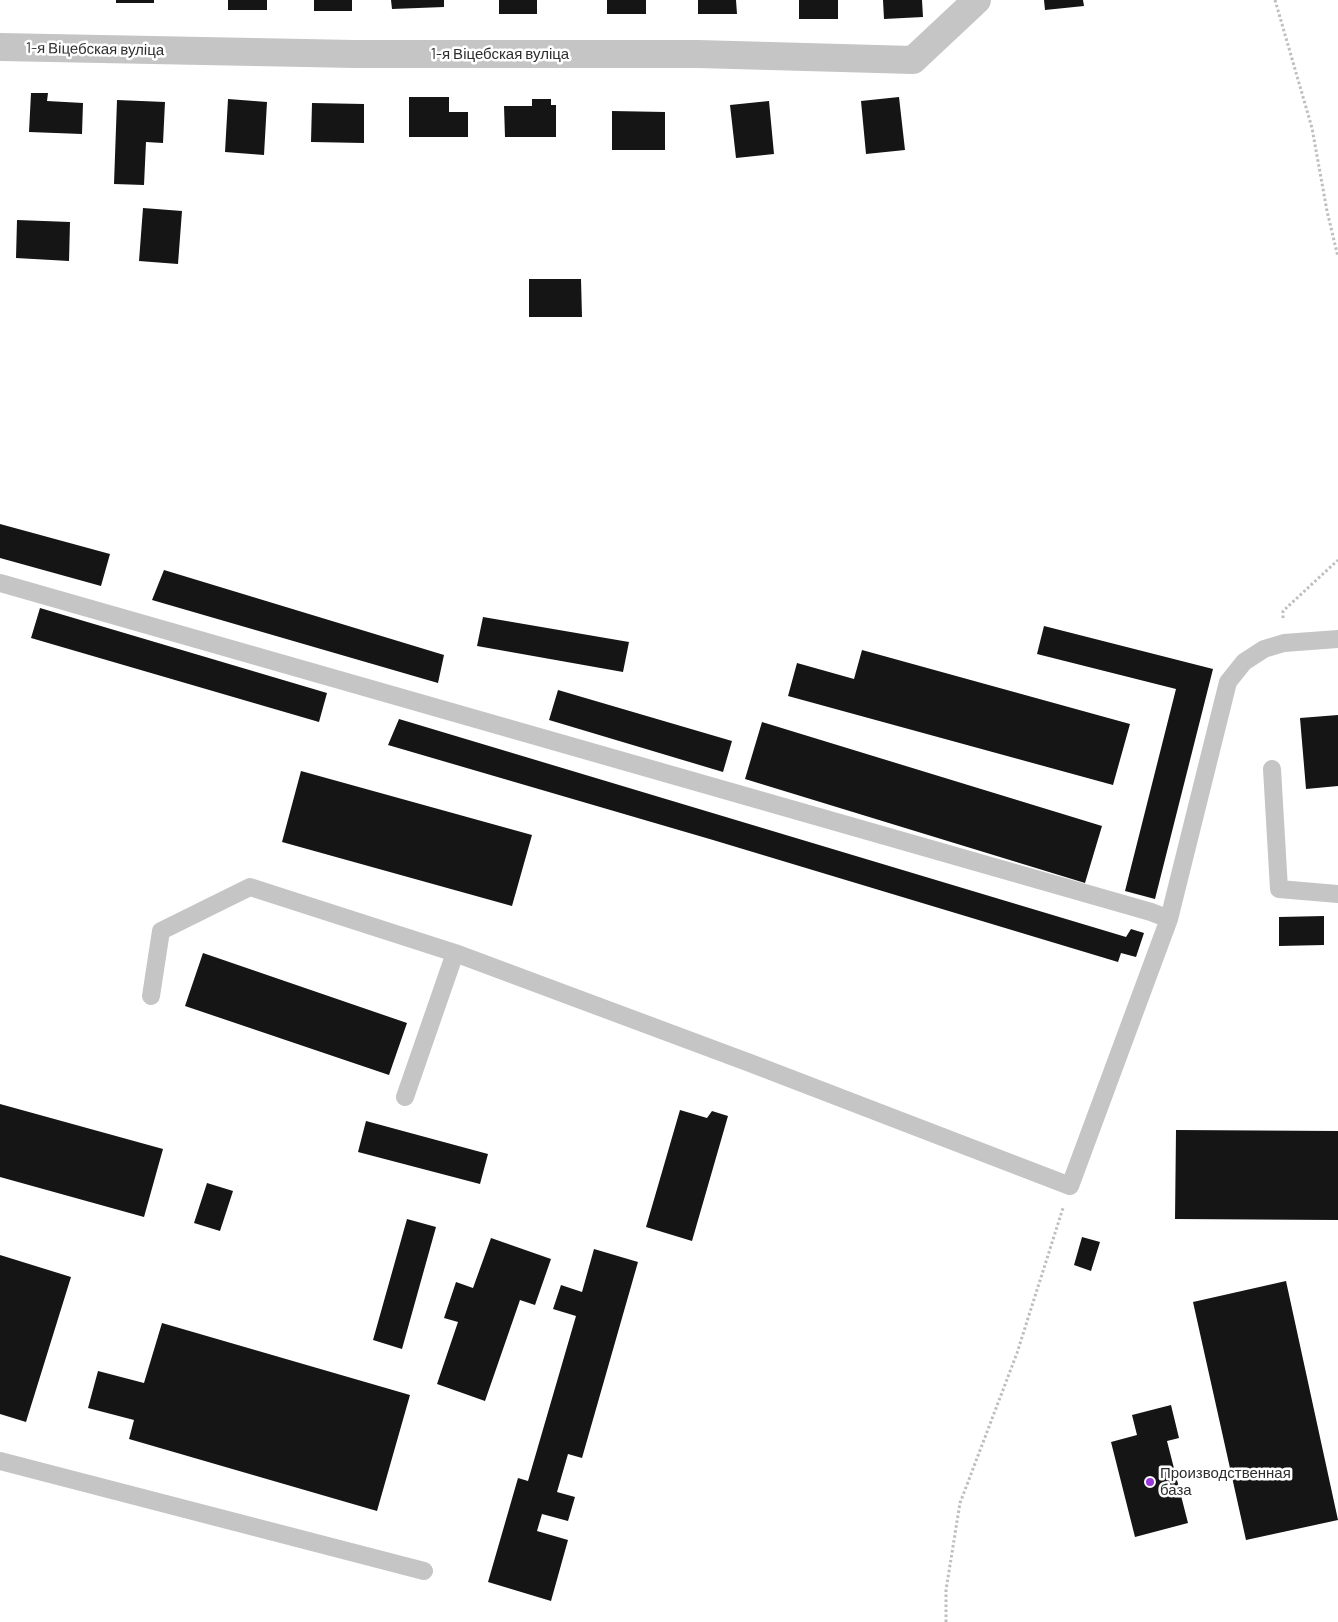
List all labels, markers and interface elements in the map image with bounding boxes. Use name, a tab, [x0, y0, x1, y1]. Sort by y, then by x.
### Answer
street label: 1-я Віцебская вуліца	[26, 39, 164, 59]
street label: 1-я Віцебская вуліца	[431, 45, 569, 63]
place label: Производственная база	[1160, 1464, 1291, 1499]
marker: Производственная база	[1144, 1476, 1156, 1488]

